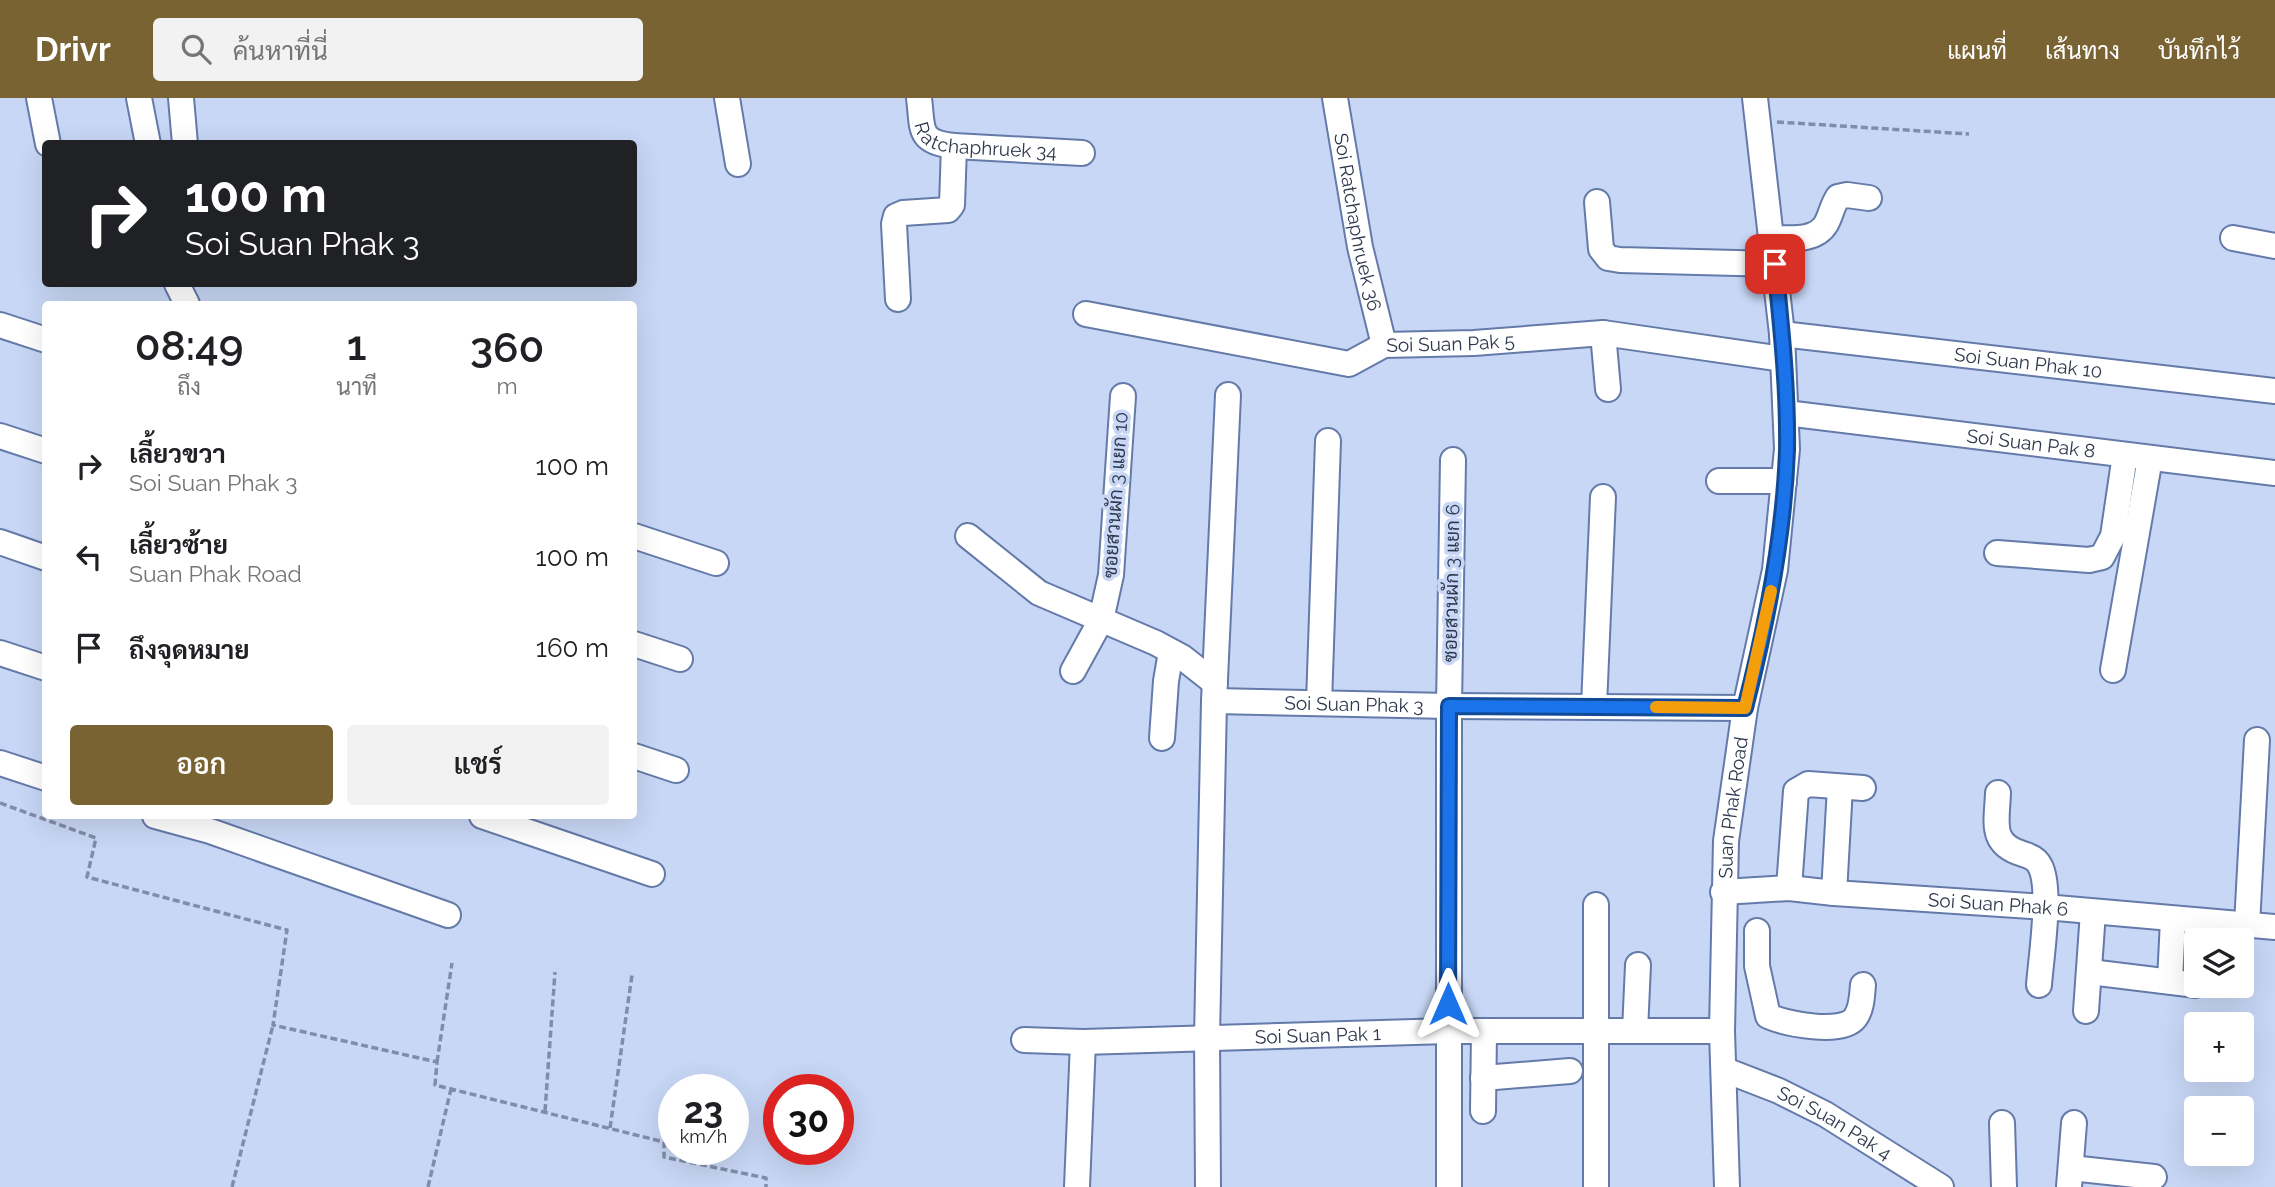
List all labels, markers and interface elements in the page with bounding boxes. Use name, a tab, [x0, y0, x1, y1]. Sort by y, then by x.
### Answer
search box	[153, 18, 643, 81]
text: Drivr	[35, 30, 111, 69]
icon: search	[177, 30, 215, 68]
text: ค้นหาที่นี่	[233, 36, 328, 66]
text: แผนที่	[1947, 36, 2007, 65]
text: เส้นทาง	[2045, 36, 2120, 65]
text: บันทึกไว้	[2158, 36, 2240, 65]
street label: Ratchaphruek 34	[910, 119, 1057, 163]
street label: Soi Ratchaphruek 36	[1330, 131, 1386, 313]
text: 100 m	[185, 166, 327, 223]
icon: right	[70, 168, 161, 259]
text: Soi Suan Phak 3	[185, 225, 420, 262]
pin	[1745, 234, 1805, 294]
icon: arrive	[1756, 245, 1794, 283]
text: 08:49	[135, 321, 244, 370]
text: 1	[347, 321, 367, 370]
text: 360	[470, 323, 544, 372]
street label: Soi Suan Pak 5	[1386, 329, 1515, 356]
street label: Soi Suan Phak 10	[1953, 343, 2104, 382]
text: m	[497, 372, 518, 399]
text: ถึง	[177, 373, 201, 400]
text: นาที	[336, 373, 377, 400]
street label: ซอยสวนผัก 3 แยก 10	[1098, 411, 1132, 579]
street label: Soi Suan Pak 8	[1966, 424, 2097, 462]
text: เลี้ยวขวา	[129, 439, 226, 469]
icon: right	[70, 447, 108, 485]
text: 100 m	[536, 451, 609, 481]
text: Soi Suan Phak 3	[129, 469, 298, 496]
street label: ซอยสวนผัก 3 แยก 6	[1439, 504, 1463, 662]
text: เลี้ยวซ้าย	[129, 530, 228, 560]
icon: left	[70, 538, 108, 576]
text: 100 m	[536, 542, 609, 572]
text: Suan Phak Road	[129, 560, 302, 587]
icon: arrive	[70, 629, 108, 667]
text: 160 m	[536, 633, 609, 663]
text: ถึงจุดหมาย	[129, 635, 250, 665]
street label: Soi Suan Phak 3	[1284, 691, 1424, 716]
button: ออก	[70, 725, 333, 805]
button: แชร์	[347, 725, 609, 805]
street label: Suan Phak Road	[1714, 735, 1752, 879]
street label: Soi Suan Phak 6	[1927, 888, 2069, 920]
map controls	[2184, 928, 2254, 1166]
button: layers	[2184, 928, 2254, 998]
position arrow	[1411, 967, 1485, 1041]
button: +	[2184, 1012, 2254, 1082]
street label: Soi Suan Pak 1	[1254, 1022, 1381, 1048]
speed limit sign: 30	[763, 1074, 854, 1165]
street label: Soi Suan Pak 4	[1774, 1081, 1896, 1164]
text: 23	[684, 1090, 723, 1131]
button: −	[2184, 1096, 2254, 1166]
text: km/h	[680, 1126, 727, 1147]

